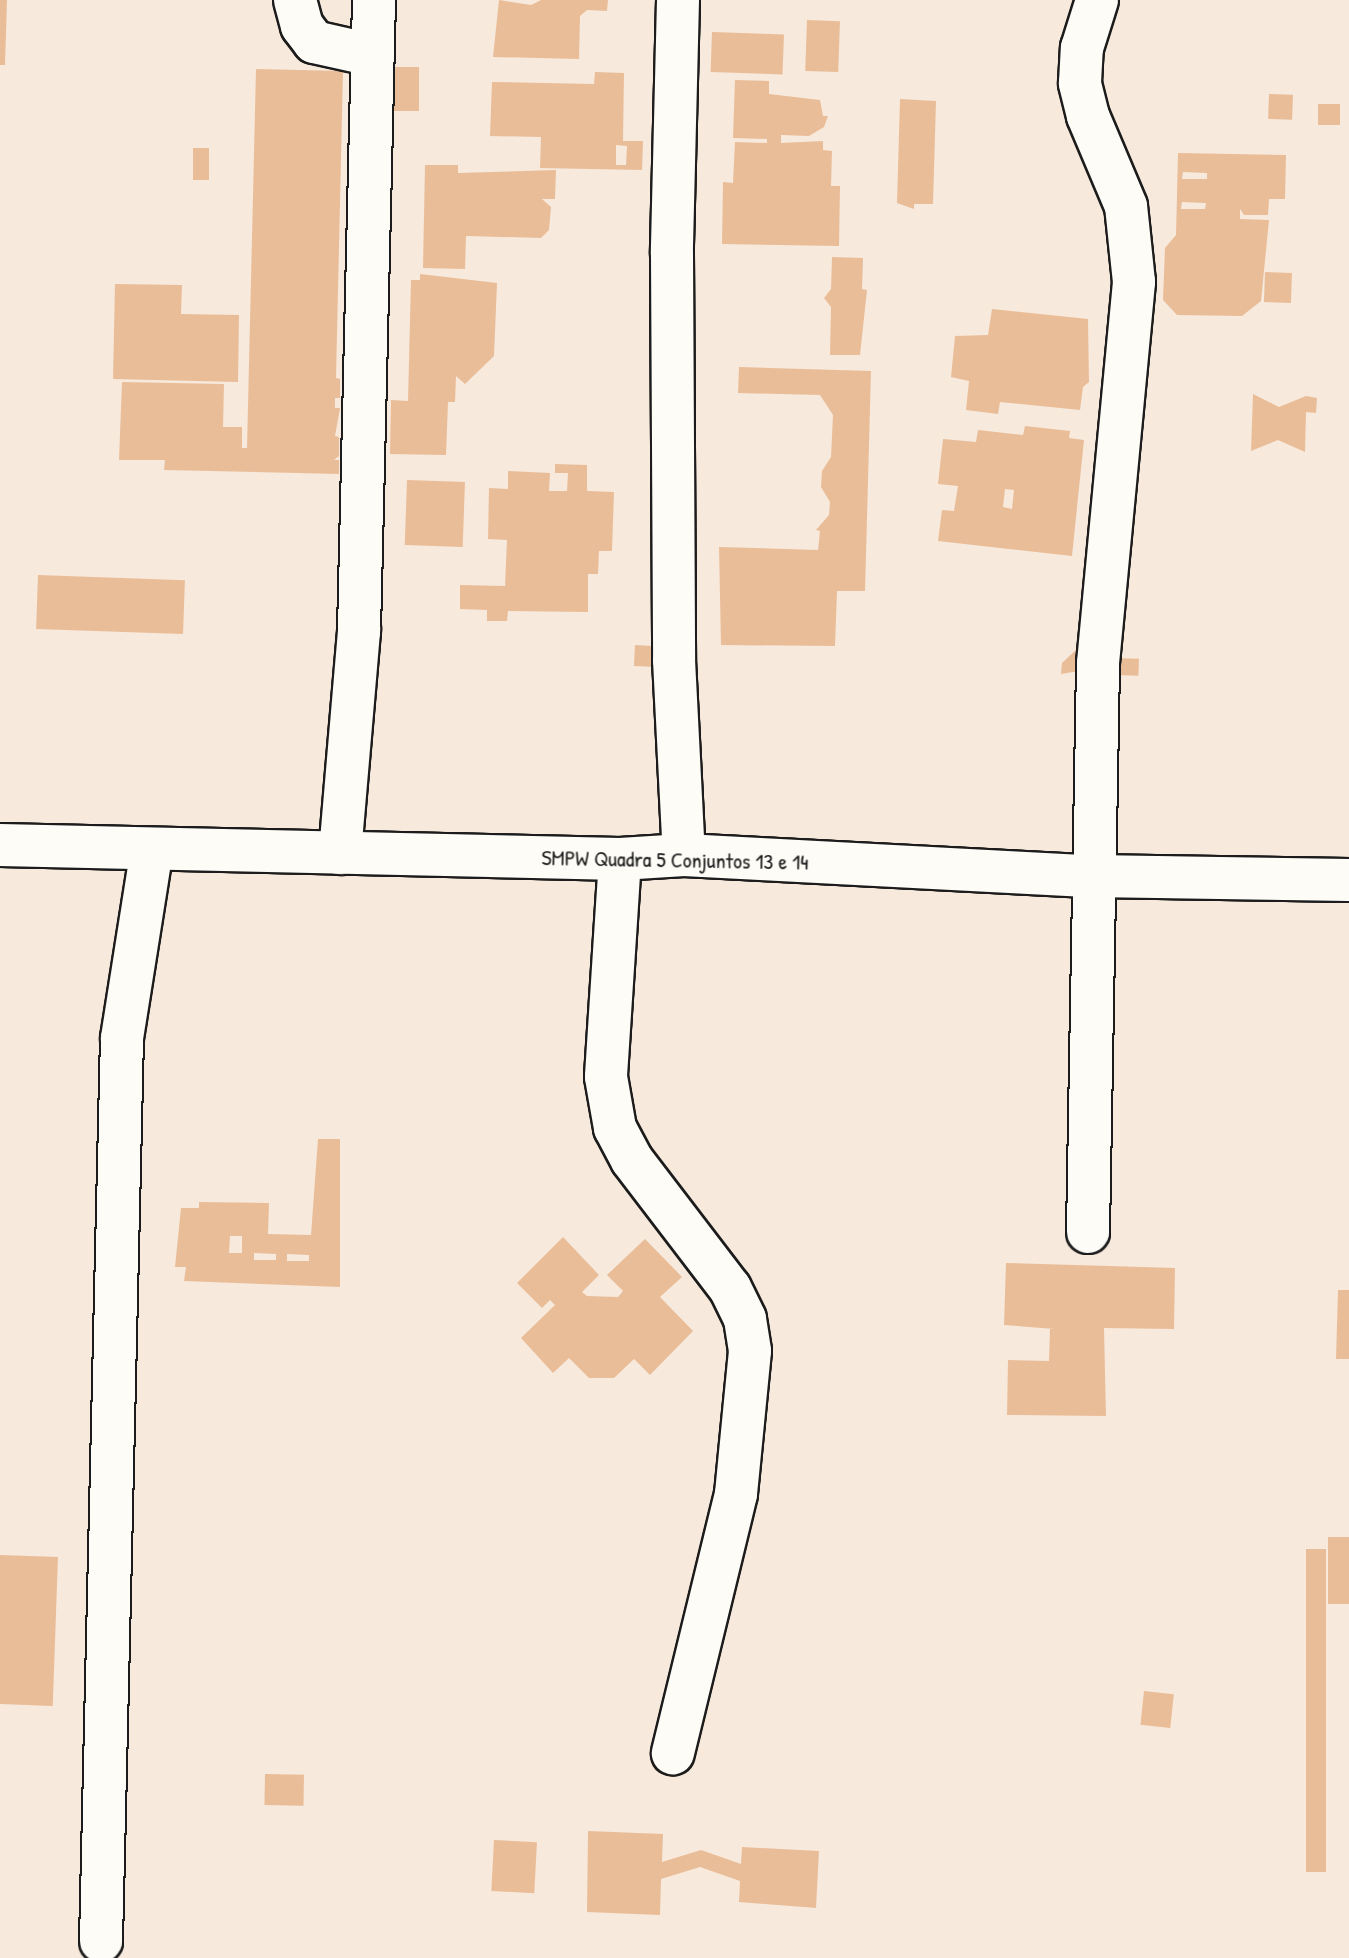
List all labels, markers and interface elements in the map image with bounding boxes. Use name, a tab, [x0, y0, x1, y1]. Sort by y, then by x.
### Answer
street label: SMPW Quadra 5 Conjuntos 13 e 14	[541, 844, 809, 876]

